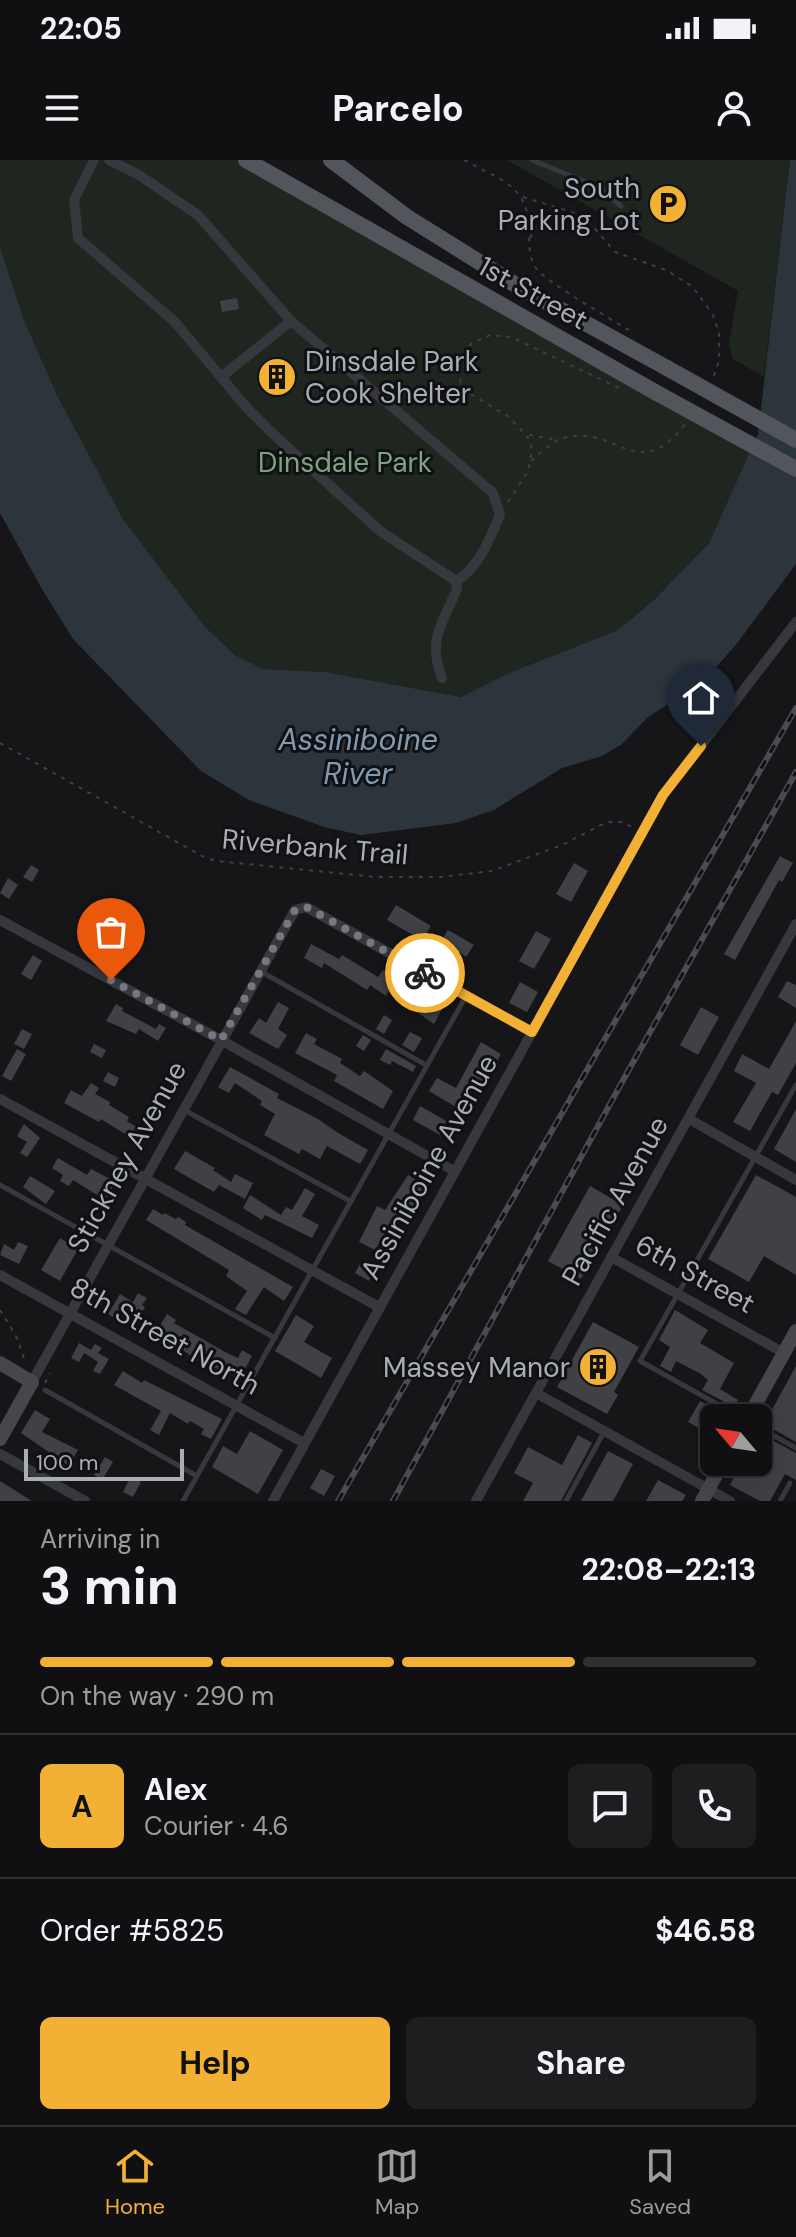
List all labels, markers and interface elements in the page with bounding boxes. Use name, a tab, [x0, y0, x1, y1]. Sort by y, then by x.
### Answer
text: 22:05	[40, 9, 122, 48]
text: Parcelo	[332, 85, 464, 132]
icon: menu	[40, 86, 84, 130]
icon: person	[712, 86, 756, 130]
place label: South Parking Lot	[498, 170, 640, 239]
parking icon: South Parking Lot	[647, 183, 689, 225]
street label: 1st Street	[472, 248, 594, 338]
place label: Dinsdale Park Cook Shelter	[305, 343, 479, 412]
building icon: Dinsdale Park Cook Shelter	[256, 356, 298, 398]
park label: Dinsdale Park	[258, 444, 432, 481]
pin	[667, 664, 735, 746]
icon: home	[679, 676, 723, 720]
water label: Assiniboine River	[277, 720, 438, 793]
street label: Riverbank Trail	[220, 820, 410, 874]
pin	[77, 898, 145, 980]
icon: bag	[89, 910, 133, 954]
courier	[385, 933, 465, 1013]
icon: bike	[403, 951, 447, 995]
street label: Assiniboine Avenue	[352, 1048, 506, 1286]
street label: Stickney Avenue	[59, 1055, 195, 1259]
street label: Pacific Avenue	[553, 1110, 677, 1292]
street label: 6th Street	[629, 1226, 761, 1322]
street label: 8th Street North	[63, 1268, 267, 1404]
building icon: Massey Manor	[577, 1346, 619, 1388]
place label: Massey Manor	[383, 1349, 570, 1386]
north arrow	[700, 1404, 772, 1476]
map controls	[700, 1404, 772, 1476]
scale bar	[24, 1445, 184, 1481]
text: 100 m	[36, 1448, 98, 1477]
text: Arriving in	[40, 1522, 160, 1556]
text: 22:08–22:13	[582, 1550, 756, 1589]
text: 3 min	[40, 1552, 179, 1620]
text: On the way · 290 m	[40, 1679, 274, 1713]
button: chat	[568, 1764, 652, 1848]
button: phone	[672, 1764, 756, 1848]
text: Alex	[144, 1770, 207, 1809]
text: A	[71, 1787, 93, 1826]
text: Courier · 4.6	[144, 1809, 289, 1843]
text: Order #5825	[40, 1911, 224, 1950]
text: $46.58	[655, 1911, 756, 1950]
button: Help	[40, 2017, 390, 2109]
button: Share	[406, 2017, 756, 2109]
tab: Home	[105, 2144, 165, 2221]
tab: Map	[375, 2144, 419, 2221]
tab: Saved	[629, 2144, 691, 2221]

